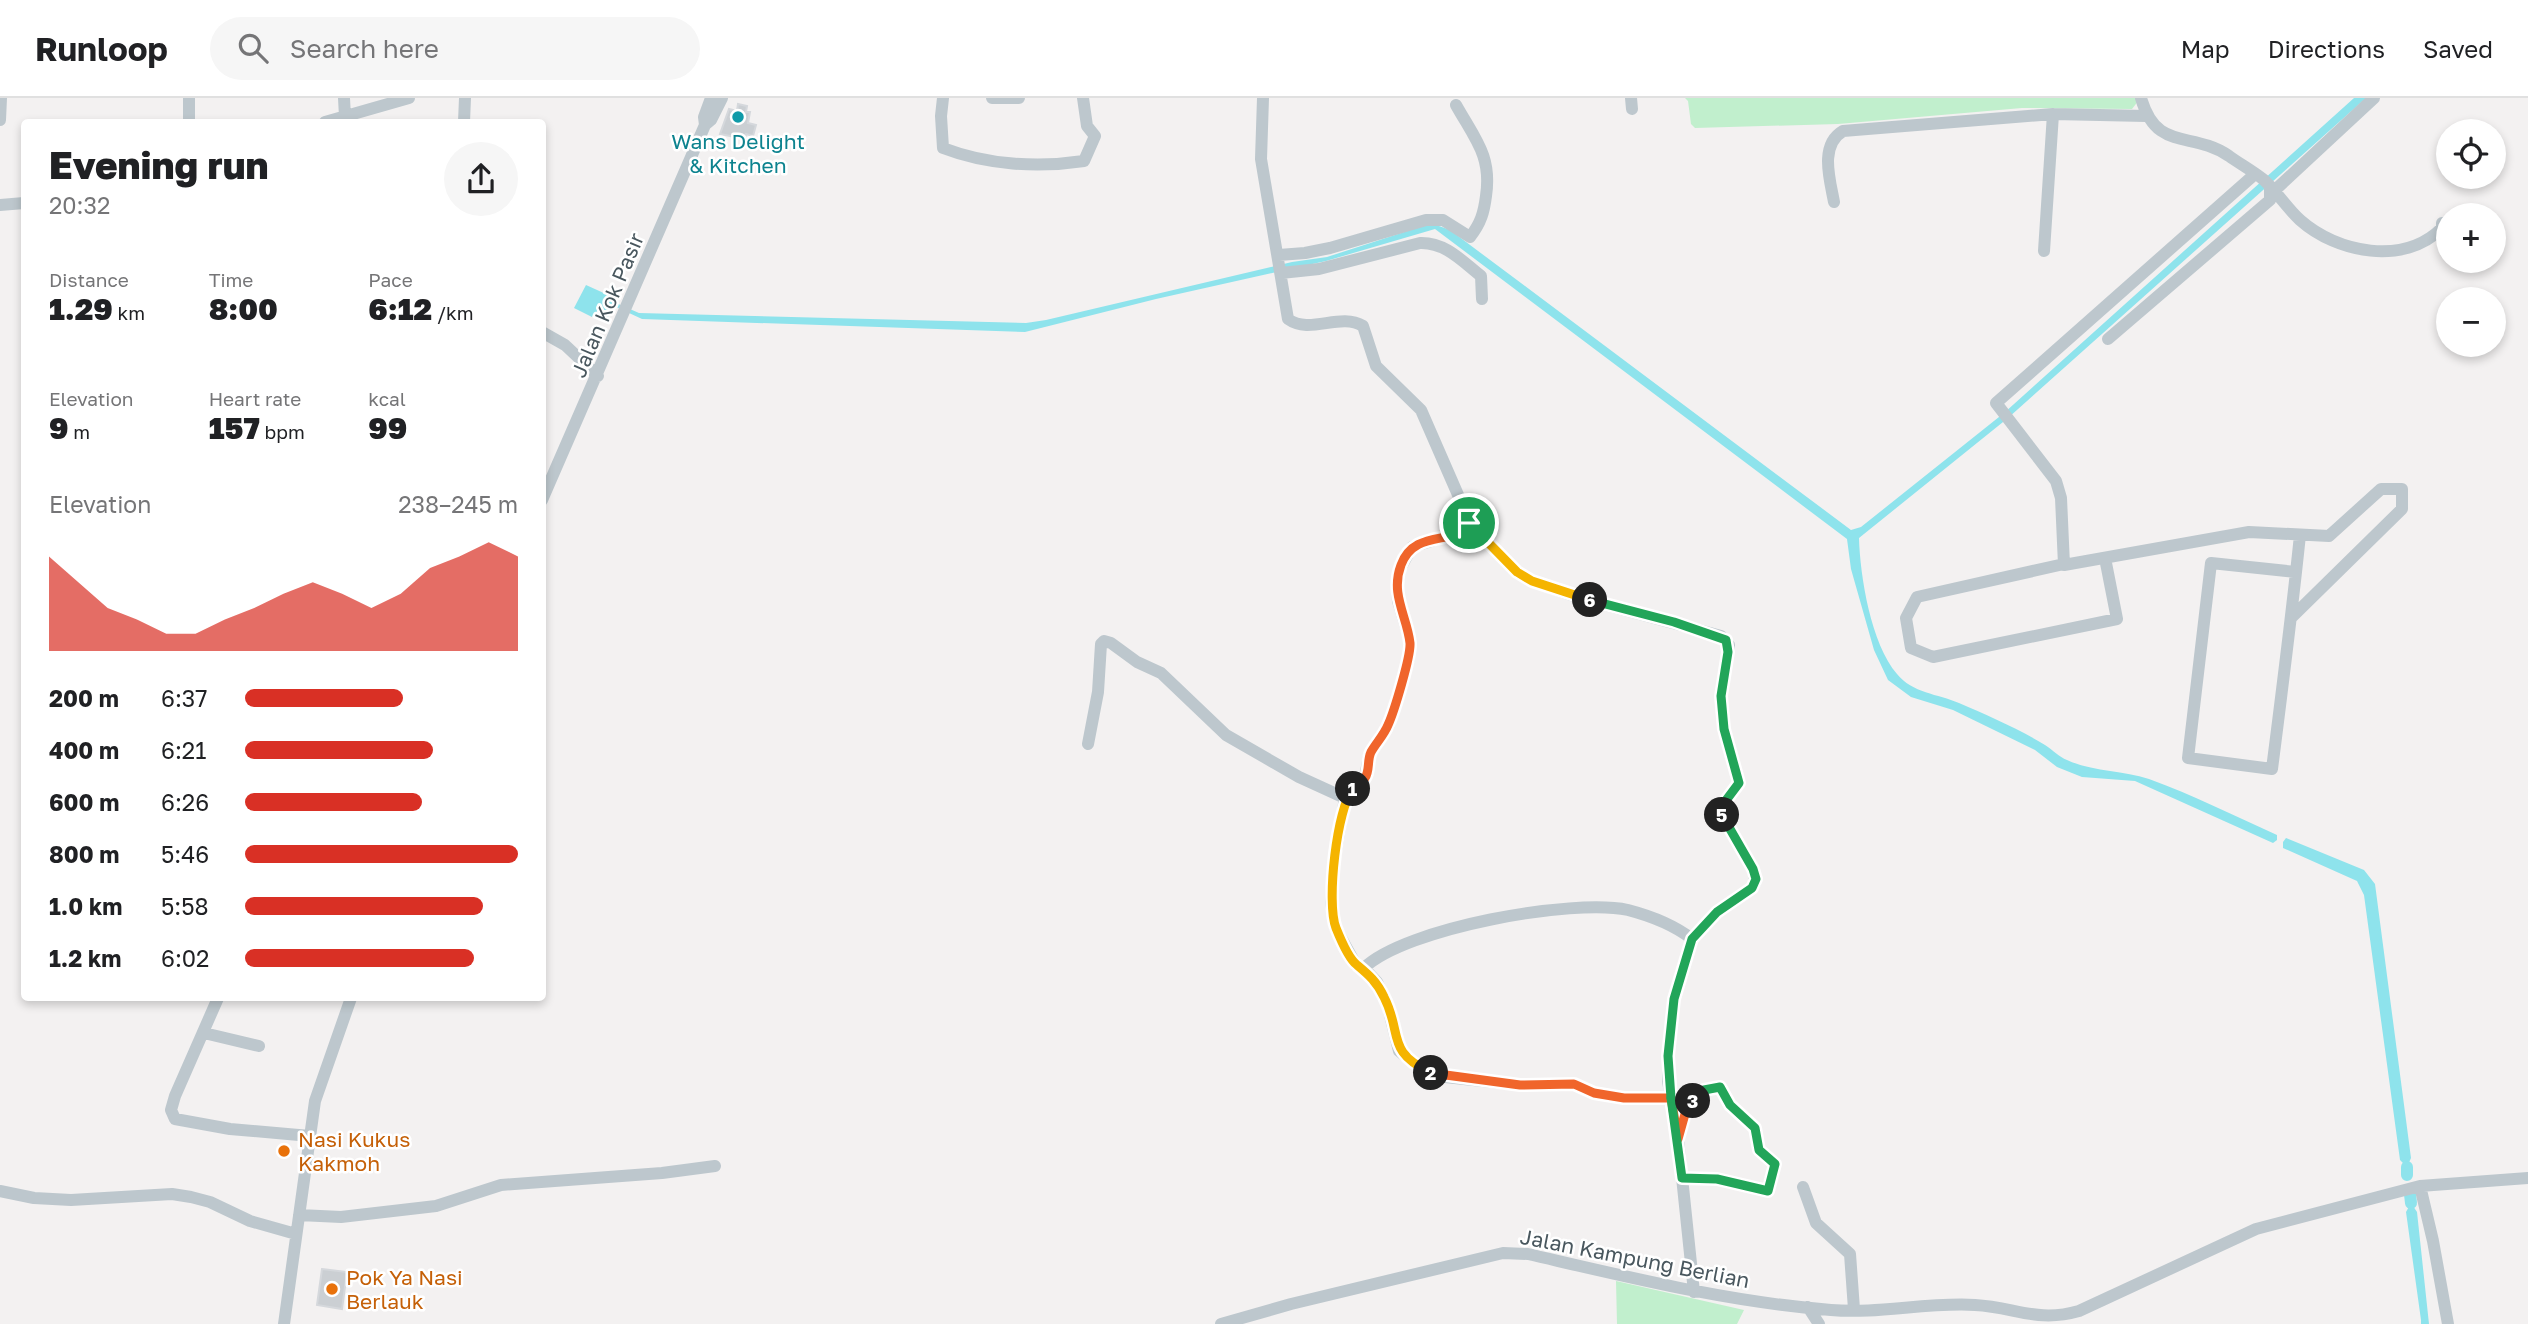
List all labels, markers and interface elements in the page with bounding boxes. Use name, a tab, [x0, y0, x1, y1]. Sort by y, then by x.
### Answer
search box	[210, 17, 700, 80]
text: Runloop	[35, 29, 168, 68]
icon: search	[234, 29, 272, 67]
text: Search here	[290, 33, 439, 64]
text: Map	[2181, 34, 2230, 63]
text: Directions	[2268, 34, 2385, 63]
text: Saved	[2423, 34, 2493, 63]
marker: Wans Delight & Kitchen	[730, 109, 746, 125]
map controls	[2436, 119, 2506, 357]
button: locate	[2436, 119, 2506, 189]
place label: Wans Delight & Kitchen	[671, 128, 805, 178]
text: Evening run	[49, 142, 268, 187]
button: share	[444, 142, 518, 216]
text: 20:32	[49, 191, 110, 219]
button: +	[2436, 203, 2506, 273]
street label: Jalan Kok Pasir	[565, 229, 649, 381]
text: Distance	[49, 268, 129, 291]
text: Time	[209, 268, 253, 291]
text: Pace	[368, 268, 413, 291]
button: −	[2436, 287, 2506, 357]
text: 1.29	[49, 291, 113, 327]
text: 8:00	[209, 291, 278, 327]
text: 6:12	[368, 291, 432, 327]
text: km	[113, 301, 145, 324]
text: /km	[432, 301, 474, 324]
text: Elevation	[49, 387, 134, 410]
text: Heart rate	[209, 387, 301, 410]
text: kcal	[368, 387, 406, 410]
text: 9	[49, 410, 69, 446]
text: 157	[209, 410, 260, 446]
text: 99	[368, 410, 407, 446]
text: m	[69, 420, 90, 443]
text: bpm	[260, 420, 305, 443]
text: Elevation	[49, 490, 151, 518]
text: 238–245 m	[398, 490, 518, 518]
pin	[1439, 493, 1499, 553]
icon: arrive	[1450, 504, 1488, 542]
pin: 6	[1572, 582, 1608, 618]
text: 6	[1583, 588, 1596, 611]
text: 200 m	[49, 684, 119, 712]
text: 6:37	[161, 684, 207, 712]
text: 400 m	[49, 736, 119, 764]
text: 6:21	[161, 736, 206, 764]
pin: 1	[1336, 772, 1370, 806]
text: 1	[1348, 777, 1357, 800]
text: 600 m	[49, 788, 119, 816]
text: 6:26	[161, 788, 209, 816]
pin: 5	[1704, 798, 1740, 832]
text: 5	[1716, 803, 1727, 826]
text: 800 m	[49, 840, 120, 868]
text: 5:46	[161, 840, 209, 868]
text: 1.0 km	[49, 892, 122, 920]
text: 5:58	[161, 892, 209, 920]
text: 1.2 km	[49, 944, 121, 972]
text: 6:02	[161, 944, 209, 972]
pin: 2	[1414, 1056, 1448, 1090]
text: 2	[1425, 1061, 1436, 1084]
pin: 3	[1676, 1084, 1710, 1118]
text: 3	[1687, 1089, 1698, 1112]
place label: Nasi Kukus Kakmoh	[298, 1126, 410, 1176]
marker: Nasi Kukus Kakmoh	[276, 1143, 292, 1159]
street label: Jalan Kampung Berlian	[1518, 1223, 1752, 1293]
place label: Pok Ya Nasi Berlauk	[346, 1264, 463, 1314]
marker: Pok Ya Nasi Berlauk	[324, 1281, 340, 1297]

